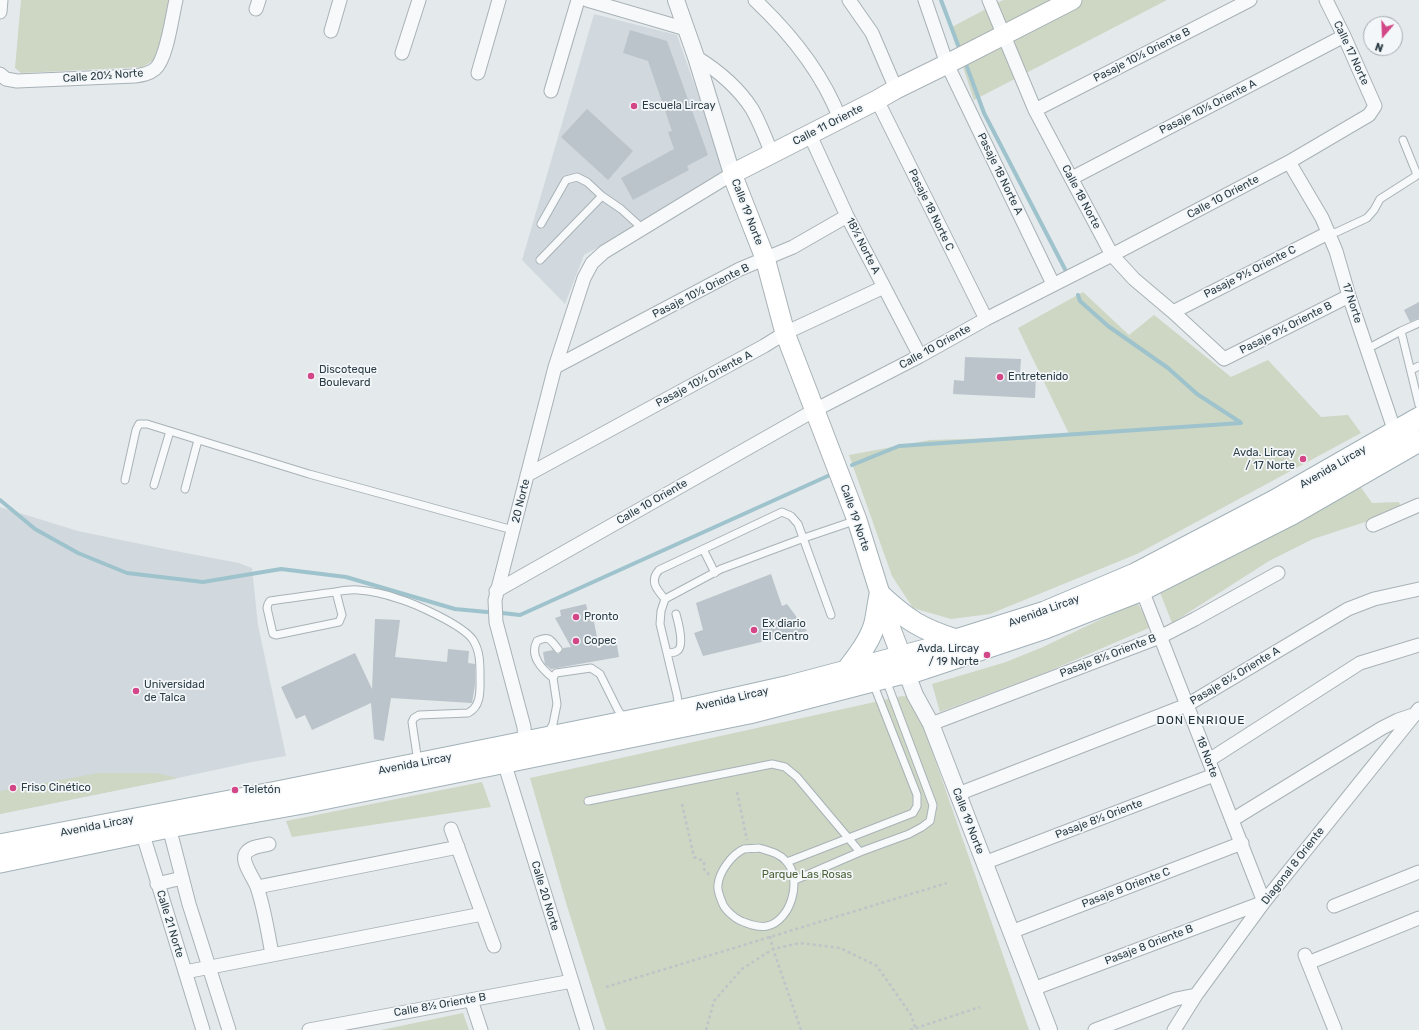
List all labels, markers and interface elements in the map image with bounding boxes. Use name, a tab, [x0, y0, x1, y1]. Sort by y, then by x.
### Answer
north arrow	[1363, 16, 1403, 56]
street label: Calle 17 Norte	[1330, 19, 1372, 87]
street label: Pasaje 10½ Oriente B	[1091, 25, 1193, 85]
text: N	[1373, 39, 1385, 54]
street label: Calle 20½ Norte	[62, 67, 144, 85]
street label: Pasaje 10½ Oriente A	[1157, 77, 1259, 137]
place label: Escuela Lircay	[642, 99, 716, 113]
marker: Escuela Lircay	[629, 101, 639, 111]
street label: Calle 11 Oriente	[791, 102, 865, 148]
street label: Pasaje 18 Norte A	[974, 131, 1026, 217]
street label: Calle 18 Norte	[1059, 163, 1103, 231]
street label: Pasaje 18 Norte C	[905, 167, 957, 253]
street label: Calle 10 Oriente	[1185, 173, 1261, 221]
street label: Calle 19 Norte	[728, 177, 766, 247]
street label: 18½ Norte A	[843, 216, 883, 276]
street label: Pasaje 9½ Oriente C	[1202, 243, 1298, 301]
street label: Pasaje 10½ Oriente B	[650, 261, 752, 321]
street label: 17 Norte	[1339, 281, 1365, 325]
street label: Pasaje 9½ Oriente B	[1238, 299, 1334, 357]
street label: Calle 10 Oriente	[897, 322, 973, 372]
street label: Pasaje 10½ Oriente A	[654, 348, 754, 410]
place label: Discoteque Boulevard	[319, 363, 377, 389]
place label: Entretenido	[1008, 370, 1068, 384]
marker: Discoteque Boulevard	[306, 371, 316, 381]
marker: Entretenido	[995, 372, 1005, 382]
street label: Avenida Lircay	[1297, 443, 1369, 491]
place label: Avda. Lircay / 17 Norte	[1233, 446, 1295, 472]
marker: Avda. Lircay / 17 Norte	[1298, 454, 1308, 464]
street label: Calle 10 Oriente	[614, 476, 690, 528]
street label: 20 Norte	[509, 478, 533, 524]
street label: Calle 19 Norte	[837, 483, 873, 553]
street label: Avenida Lircay	[1007, 592, 1081, 630]
place label: Pronto	[584, 610, 619, 624]
marker: Pronto	[571, 612, 581, 622]
place label: Ex diario El Centro	[762, 617, 809, 643]
marker: Ex diario El Centro	[749, 625, 759, 635]
street label: Pasaje 8½ Oriente B	[1058, 632, 1158, 680]
place label: Copec	[584, 634, 616, 648]
marker: Copec	[571, 636, 581, 646]
place label: Avda. Lircay / 19 Norte	[917, 642, 979, 668]
street label: Pasaje 8½ Oriente A	[1188, 644, 1282, 708]
marker: Avda. Lircay / 19 Norte	[982, 650, 992, 660]
place label: Universidad de Talca	[144, 678, 205, 704]
street label: Avenida Lircay	[694, 684, 770, 714]
marker: Universidad de Talca	[131, 686, 141, 696]
district label: DON ENRIQUE	[1156, 714, 1246, 728]
street label: 18 Norte	[1193, 735, 1221, 779]
street label: Avenida Lircay	[377, 750, 453, 778]
place label: Friso Cinético	[21, 781, 91, 795]
marker: Friso Cinético	[8, 783, 18, 793]
place label: Teletón	[243, 783, 281, 797]
marker: Teletón	[230, 785, 240, 795]
street label: Calle 19 Norte	[949, 786, 987, 856]
street label: Pasaje 8½ Oriente	[1054, 796, 1144, 842]
street label: Avenida Lircay	[59, 812, 135, 840]
street label: Diagonal 8 Oriente	[1259, 825, 1327, 907]
street label: Calle 20 Norte	[528, 859, 562, 933]
street label: Pasaje 8 Oriente C	[1080, 865, 1172, 911]
park label: Parque Las Rosas	[762, 868, 852, 882]
street label: Calle 21 Norte	[153, 889, 187, 959]
street label: Pasaje 8 Oriente B	[1103, 922, 1195, 968]
street label: Calle 8½ Oriente B	[393, 990, 487, 1020]

